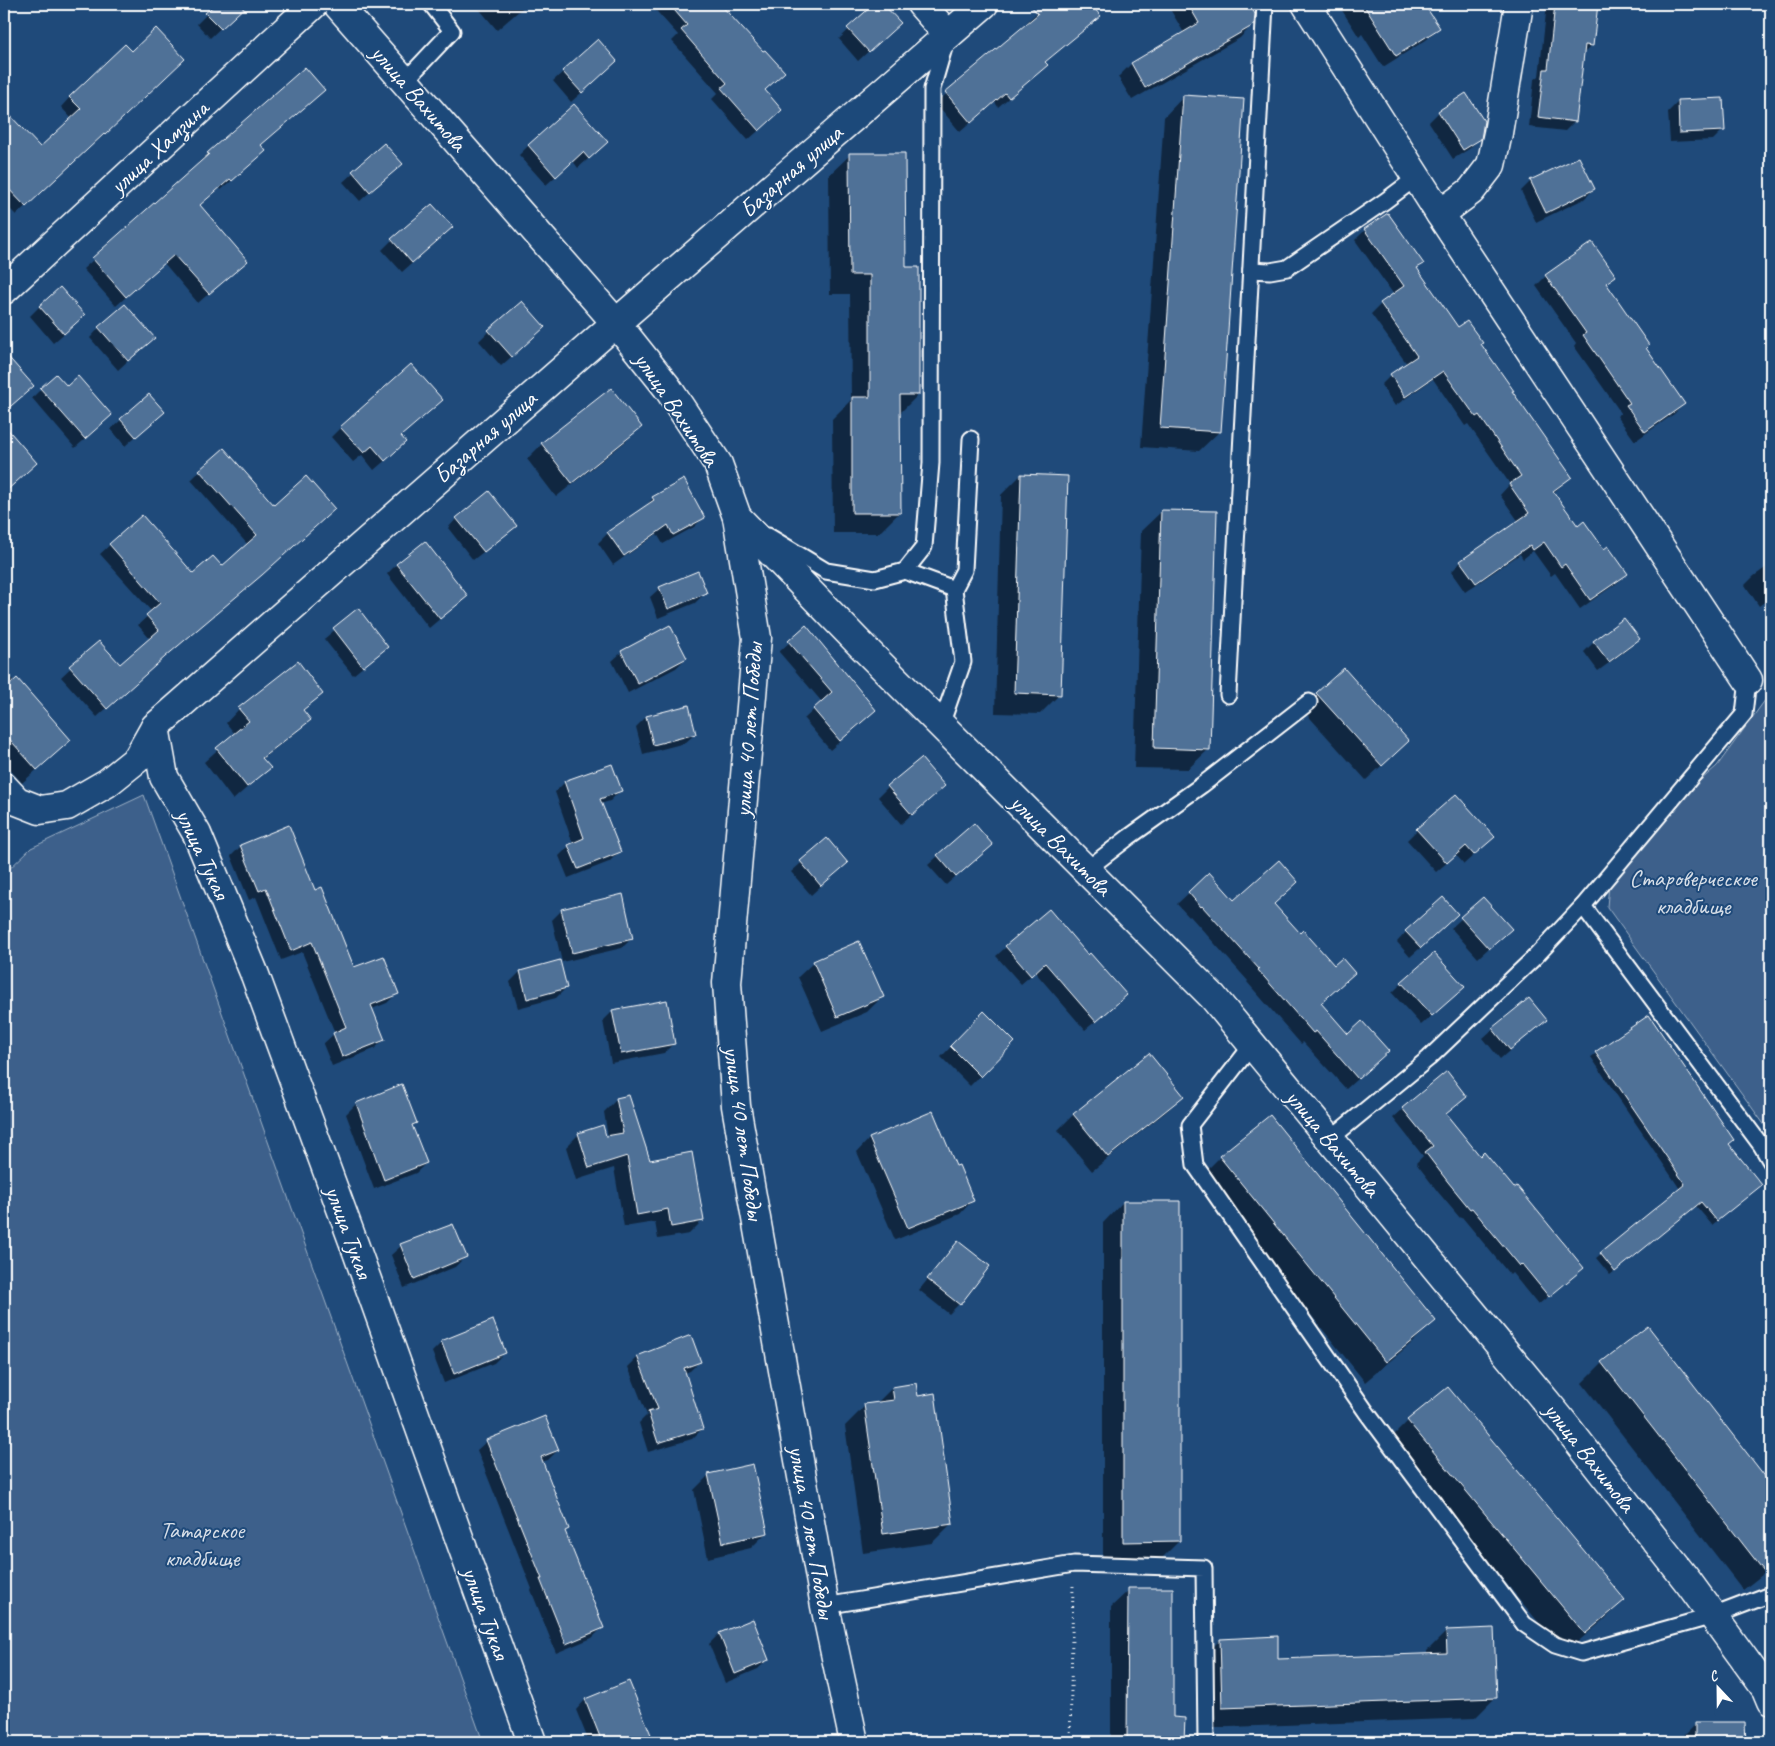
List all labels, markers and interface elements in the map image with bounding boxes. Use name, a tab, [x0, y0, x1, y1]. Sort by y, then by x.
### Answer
street label: улица Вахитова	[363, 37, 474, 159]
street label: улица Хамзина	[102, 92, 217, 202]
street label: Базарная улица	[733, 117, 851, 225]
street label: улица Вахитова	[627, 344, 727, 473]
street label: Базарная улица	[427, 383, 545, 491]
street label: улица 40 лет Победы	[727, 639, 769, 820]
street label: улица Вахитова	[1002, 786, 1119, 903]
street label: улица Тукая	[168, 802, 238, 906]
park label: Староверческое кладбище	[1629, 863, 1759, 921]
street label: улица 40 лет Победы	[717, 1042, 771, 1224]
street label: улица Вахитова	[1278, 1081, 1388, 1204]
street label: улица Тукая	[318, 1180, 380, 1284]
street label: улица Вахитова	[1536, 1394, 1643, 1519]
street label: улица 40 лет Победы	[782, 1441, 842, 1623]
park label: Татарское кладбище	[160, 1515, 246, 1573]
street label: улица Тукая	[455, 1561, 517, 1665]
north arrow	[1692, 1664, 1742, 1714]
text: С	[1707, 1666, 1722, 1686]

